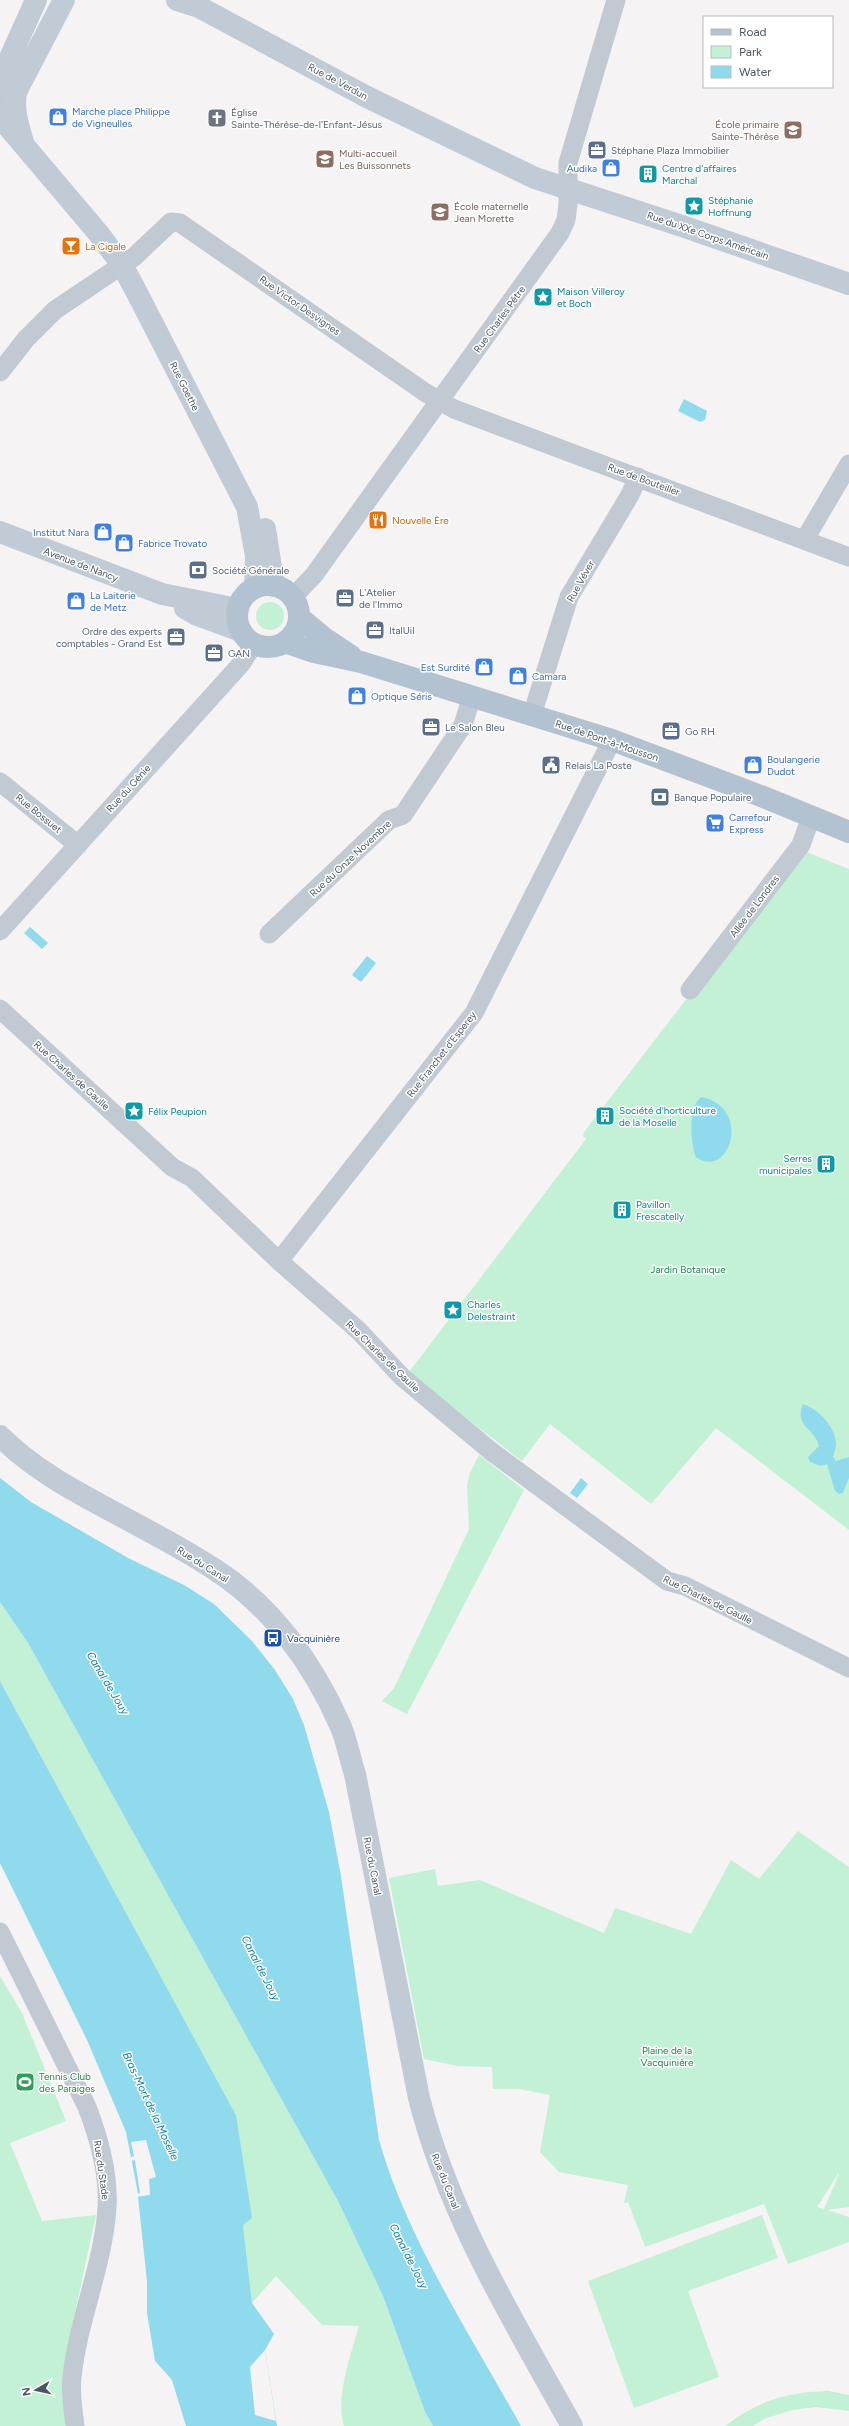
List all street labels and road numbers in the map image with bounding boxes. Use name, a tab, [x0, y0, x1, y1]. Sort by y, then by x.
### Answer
street label: Rue de Verdun	[306, 60, 370, 103]
street label: Rue du XXe Corps Américain	[645, 208, 771, 263]
street label: Rue Victor Desvignes	[257, 273, 343, 338]
street label: Rue Charles Pêtre	[471, 283, 528, 355]
street label: Rue Goethe	[167, 359, 203, 413]
street label: Rue de Bouteiller	[606, 460, 682, 499]
street label: Avenue de Nancy	[42, 544, 121, 585]
street label: Rue Véver	[564, 558, 597, 604]
street label: Rue de Pont-à-Mousson	[553, 717, 661, 764]
street label: Rue du Génie	[103, 761, 154, 815]
street label: Rue Bossuet	[13, 791, 65, 836]
street label: Rue du Onze Novembre	[307, 817, 394, 900]
street label: Allée de Londres	[727, 872, 782, 940]
street label: Rue Franchet d'Esperey	[404, 1008, 479, 1100]
street label: Rue Charles de Gaulle	[31, 1038, 113, 1113]
street label: Rue Charles de Gaulle	[343, 1318, 423, 1395]
street label: Rue du Canal	[174, 1543, 231, 1586]
street label: Rue Charles de Gaulle	[661, 1572, 755, 1627]
street label: Rue du Canal	[361, 1836, 385, 1896]
street label: Rue du Stade	[91, 2139, 112, 2201]
street label: Rue du Canal	[428, 2151, 463, 2211]

